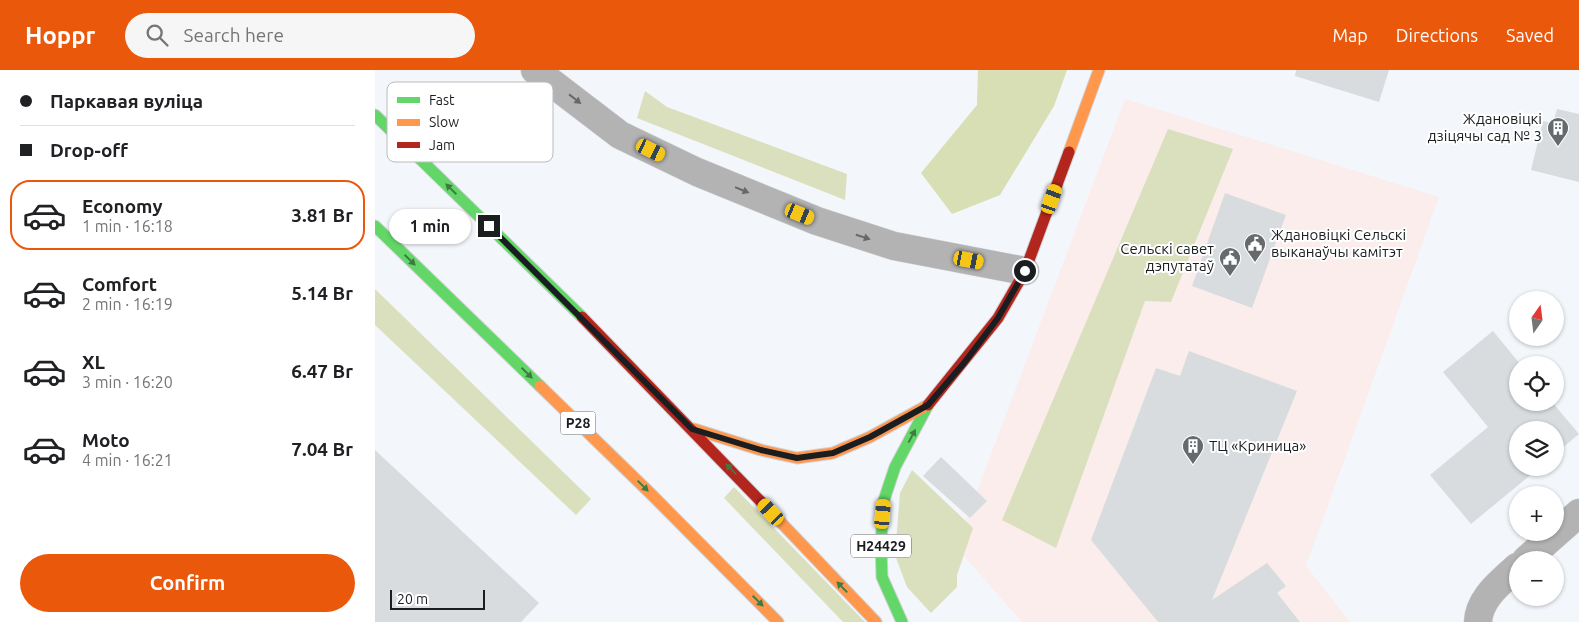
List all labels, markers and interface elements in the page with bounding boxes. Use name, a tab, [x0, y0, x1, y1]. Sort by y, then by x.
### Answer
search box	[125, 13, 475, 58]
icon: search	[143, 21, 171, 49]
text: Hoppr	[25, 22, 95, 49]
text: Search here	[183, 24, 284, 46]
text: Map	[1332, 25, 1368, 45]
text: Directions	[1396, 25, 1478, 45]
text: Saved	[1506, 25, 1554, 45]
legend	[387, 82, 553, 162]
text: Паркавая вуліца	[50, 90, 203, 112]
text: Fast	[429, 92, 455, 108]
one-way arrow	[568, 94, 581, 105]
place label: Ждановіцкі дзіцячы сад № 3	[1428, 110, 1542, 144]
text: Slow	[429, 114, 459, 130]
building icon: Ждановіцкі дзіцячы сад № 3	[1546, 116, 1570, 147]
text: Jam	[429, 137, 455, 153]
car	[634, 137, 667, 163]
text: Drop-off	[50, 139, 128, 161]
car	[1039, 182, 1064, 216]
one-way arrow	[445, 183, 457, 195]
one-way arrow	[735, 187, 749, 195]
icon: car	[22, 193, 67, 238]
text: Economy	[82, 195, 163, 217]
car	[783, 201, 816, 227]
text: 3.81 Br	[291, 204, 353, 226]
callout: 1 min	[389, 208, 471, 244]
route end	[478, 215, 500, 237]
text: 1 min · 16:18	[82, 217, 173, 235]
text: 1 min	[410, 217, 450, 235]
place label: Ждановіцкі Сельскі выканаўчы камітэт	[1271, 226, 1406, 260]
public building icon: Ждановіцкі Сельскі выканаўчы камітэт	[1243, 232, 1267, 263]
one-way arrow	[856, 234, 871, 242]
place label: Сельскі савет дэпутатаў	[1120, 240, 1214, 274]
public building icon: Сельскі савет дэпутатаў	[1218, 246, 1242, 277]
car	[952, 250, 985, 270]
one-way arrow	[404, 254, 416, 266]
route start	[1014, 260, 1036, 282]
icon: car	[22, 271, 67, 316]
text: Comfort	[82, 273, 157, 295]
text: 5.14 Br	[291, 282, 353, 304]
north arrow	[1509, 291, 1564, 346]
map controls	[1509, 291, 1564, 606]
text: 2 min · 16:19	[82, 295, 173, 313]
icon: car	[22, 349, 67, 394]
text: XL	[82, 351, 105, 373]
button: locate	[1509, 356, 1564, 411]
text: 6.47 Br	[291, 360, 353, 382]
one-way arrow	[520, 367, 532, 379]
text: 3 min · 16:20	[82, 373, 173, 391]
road number: Р28	[561, 412, 595, 434]
button: layers	[1509, 421, 1564, 476]
icon: car	[22, 427, 67, 472]
text: Moto	[82, 429, 130, 451]
one-way arrow	[907, 429, 916, 443]
building icon: ТЦ «Криница»	[1181, 434, 1205, 465]
place label: ТЦ «Криница»	[1209, 437, 1306, 454]
text: 7.04 Br	[291, 438, 353, 460]
text: 4 min · 16:21	[82, 451, 173, 469]
one-way arrow	[725, 463, 737, 475]
one-way arrow	[637, 480, 649, 492]
button: +	[1509, 486, 1564, 541]
car	[755, 496, 786, 528]
car	[874, 498, 891, 530]
road number: Н24429	[851, 534, 911, 558]
button: −	[1509, 551, 1564, 606]
button: Confirm	[20, 554, 355, 612]
one-way arrow	[836, 581, 848, 593]
scale bar	[390, 587, 485, 610]
text: 20 m	[397, 591, 428, 607]
one-way arrow	[752, 595, 764, 607]

